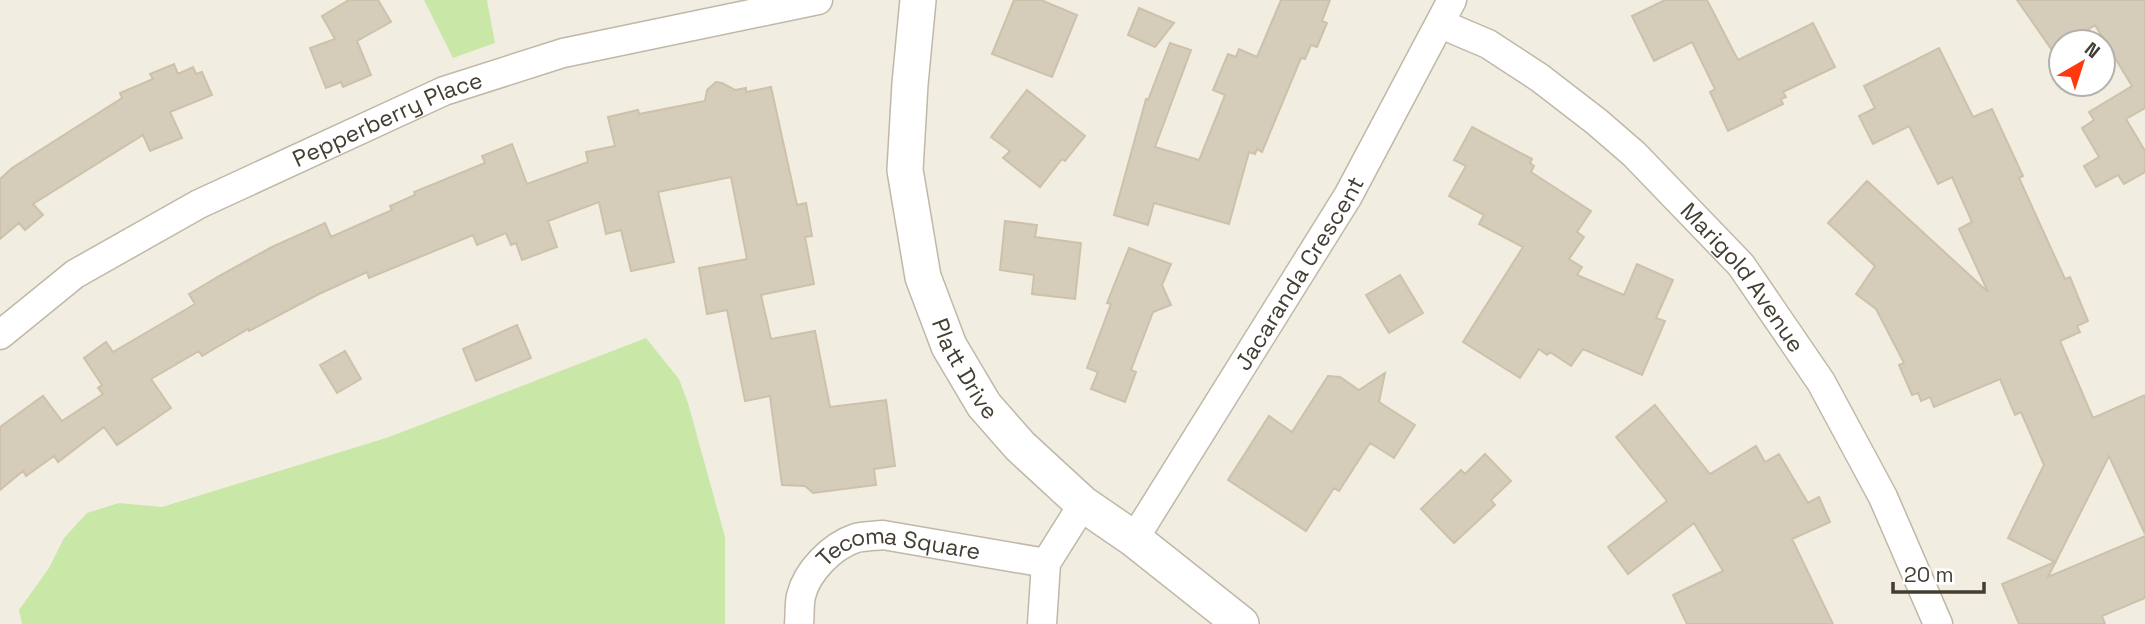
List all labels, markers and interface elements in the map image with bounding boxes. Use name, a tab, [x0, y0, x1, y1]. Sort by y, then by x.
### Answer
north arrow	[2047, 28, 2117, 98]
text: N	[2080, 36, 2105, 64]
street label: Pepperberry Place	[288, 65, 486, 174]
street label: Jacaranda Crescent	[1228, 171, 1371, 376]
street label: Marigold Avenue	[1674, 196, 1811, 358]
street label: Platt Drive	[925, 314, 1005, 426]
street label: Tecoma Square	[809, 520, 983, 573]
scale bar	[1893, 550, 1984, 594]
text: 20 m	[1904, 561, 1954, 588]

